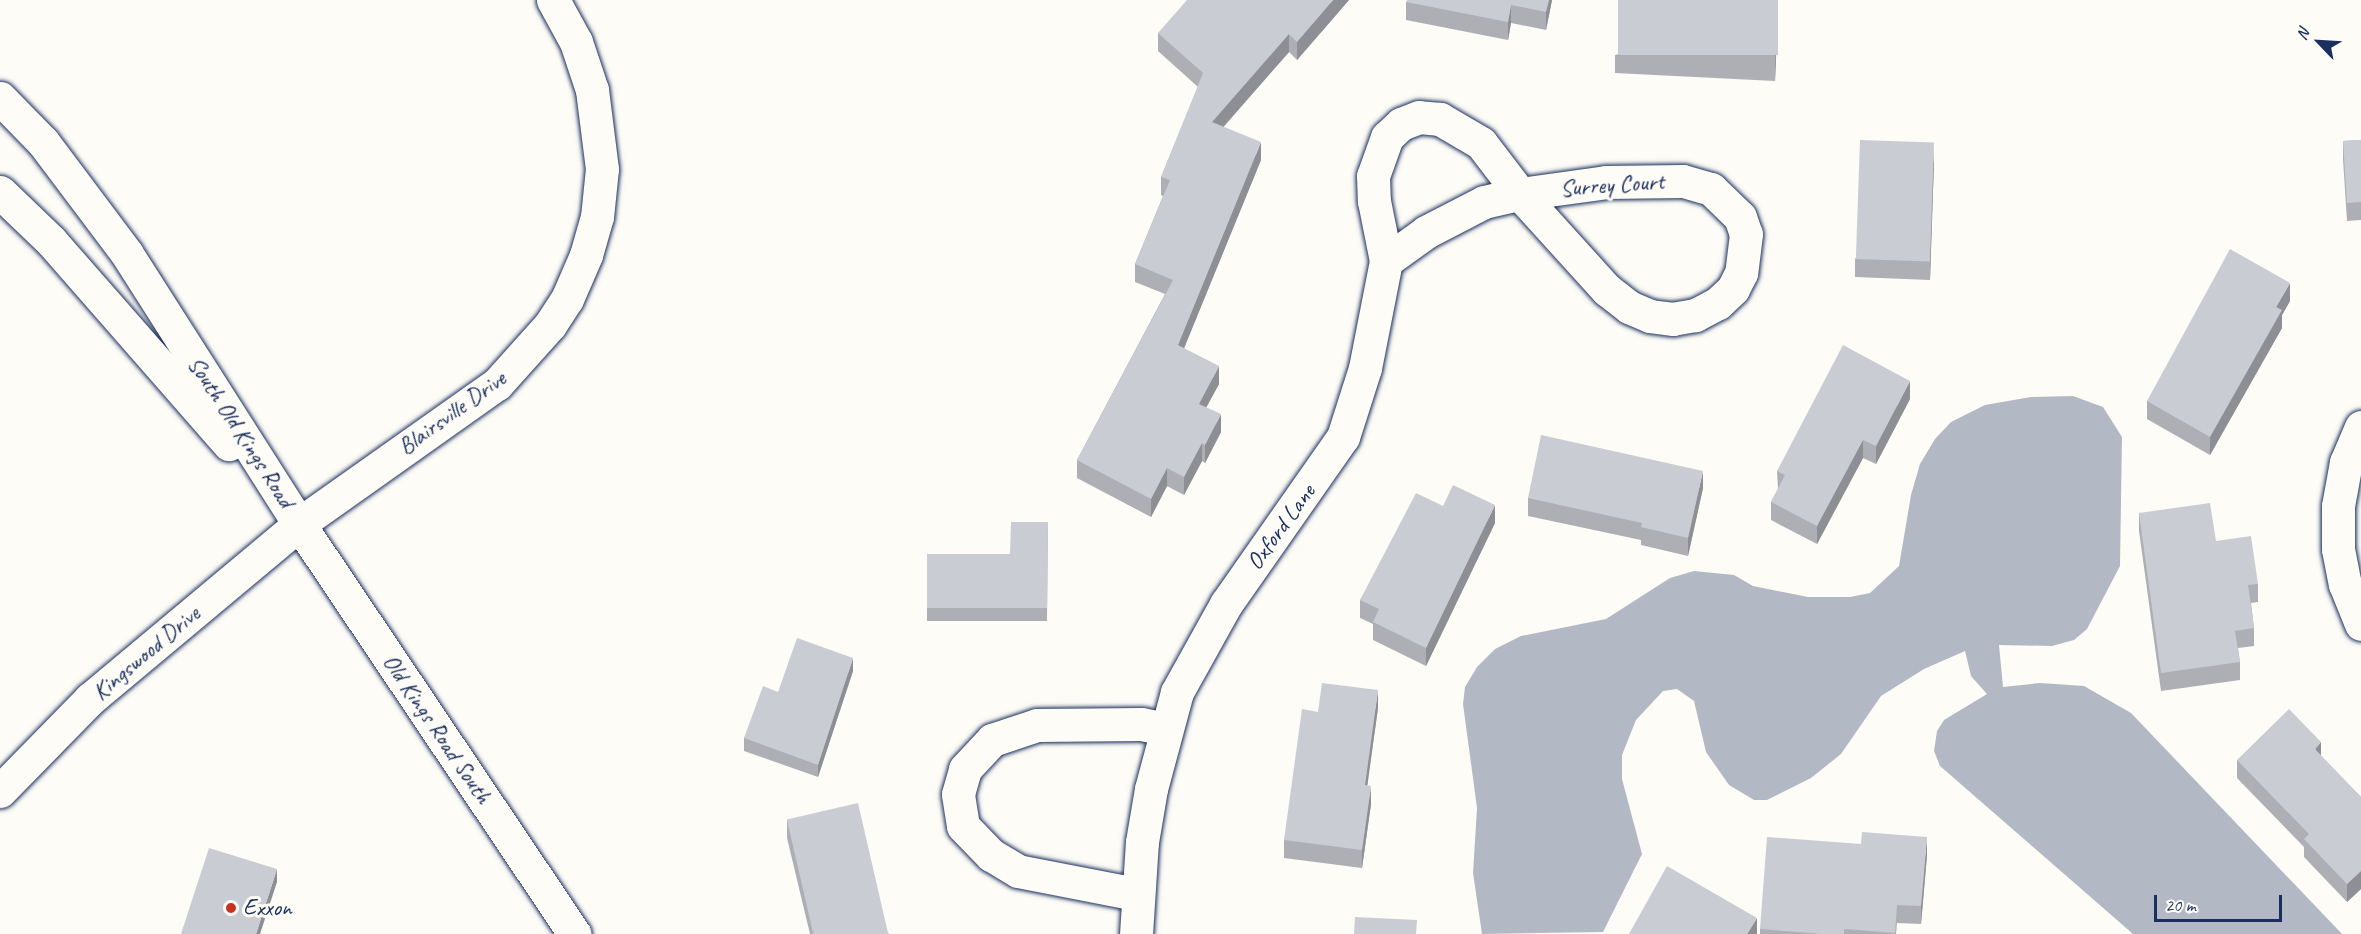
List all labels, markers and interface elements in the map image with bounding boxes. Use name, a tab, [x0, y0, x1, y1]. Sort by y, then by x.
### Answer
north arrow	[2289, 12, 2349, 72]
text: N	[2292, 26, 2314, 43]
street label: Surrey Court	[1559, 167, 1665, 203]
street label: South Old Kings Road	[181, 351, 301, 513]
street label: Blairsville Drive	[393, 364, 511, 462]
street label: Oxford Lane	[1240, 478, 1322, 576]
street label: Kingswood Drive	[86, 600, 206, 706]
street label: Old Kings Road South	[376, 648, 498, 810]
scale bar	[2157, 883, 2284, 921]
place label: Exxon	[243, 894, 292, 922]
text: 20 m	[2165, 894, 2196, 916]
marker: Exxon	[224, 901, 238, 915]

